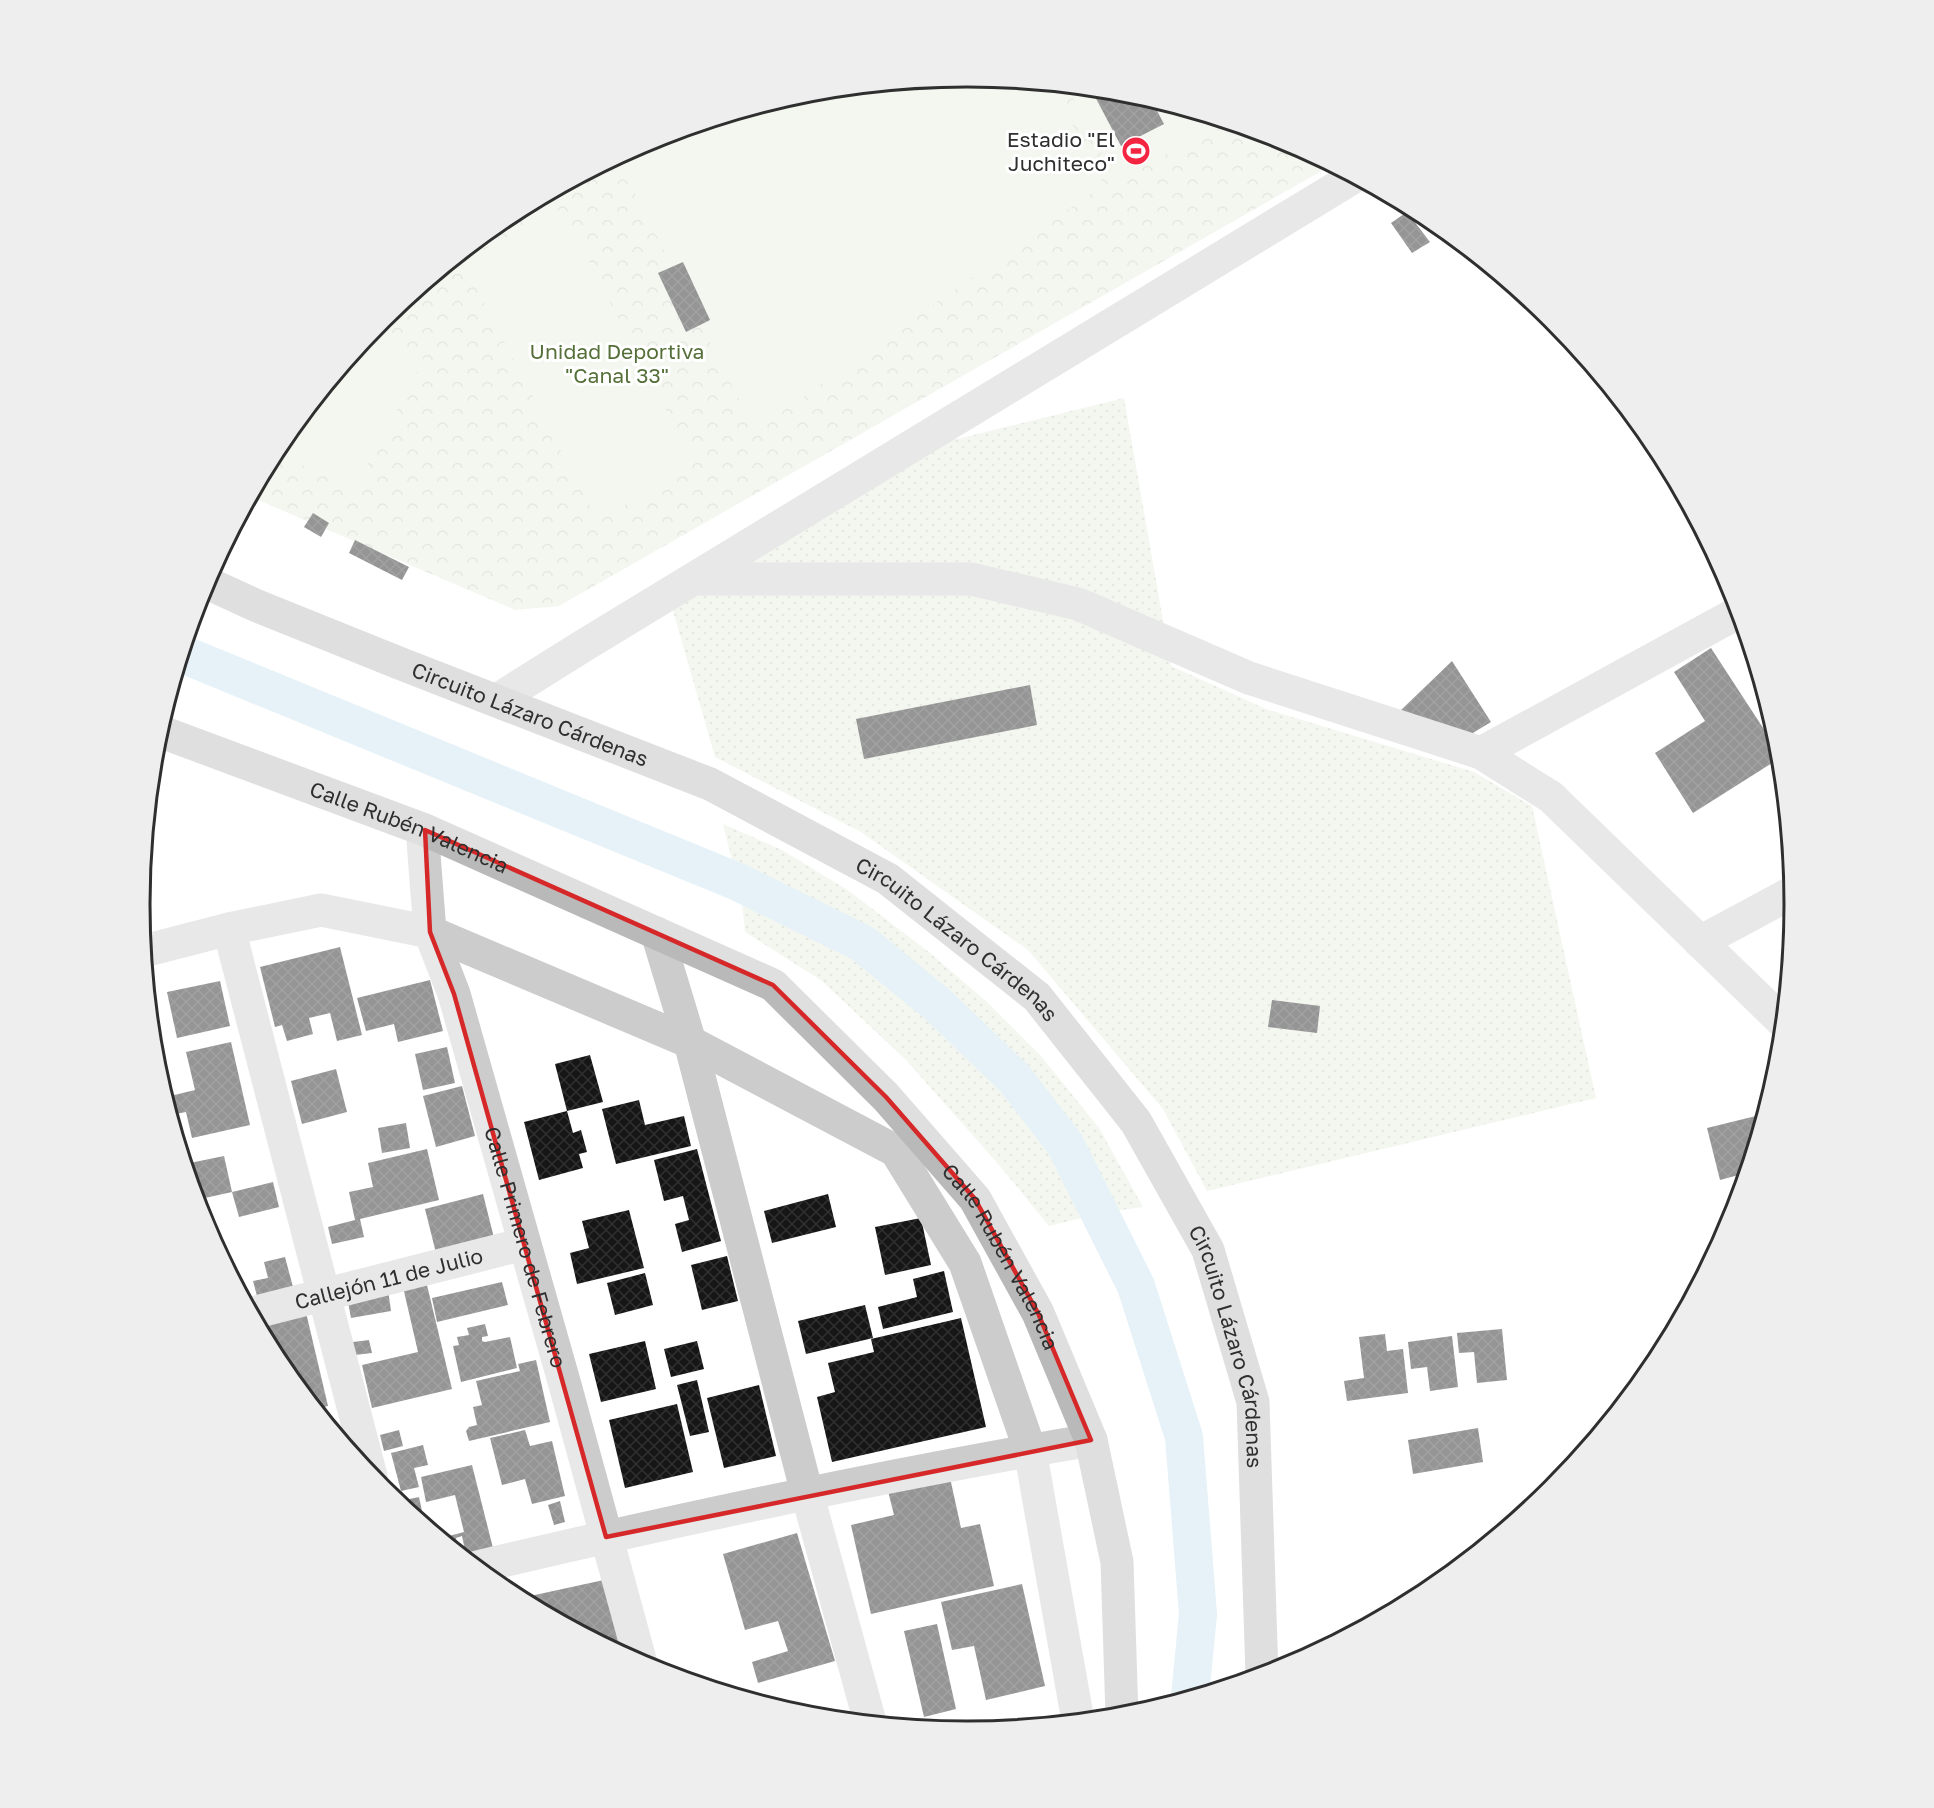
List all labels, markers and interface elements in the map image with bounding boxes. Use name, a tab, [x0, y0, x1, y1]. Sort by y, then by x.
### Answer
place label: Estadio "El Juchiteco"	[1007, 126, 1115, 176]
sports icon: Estadio "El Juchiteco"	[1120, 135, 1152, 167]
park label: Unidad Deportiva "Canal 33"	[530, 338, 704, 388]
street label: Circuito Lázaro Cárdenas	[408, 656, 652, 772]
street label: Calle Rubén Valencia	[306, 775, 513, 879]
street label: Circuito Lázaro Cárdenas	[851, 851, 1064, 1026]
street label: Calle Primero de Febrero	[479, 1123, 572, 1371]
street label: Calle Rubén Valencia	[937, 1158, 1065, 1354]
street label: Circuito Lázaro Cárdenas	[1183, 1220, 1268, 1469]
street label: Callejón 11 de Julio	[292, 1242, 486, 1315]

